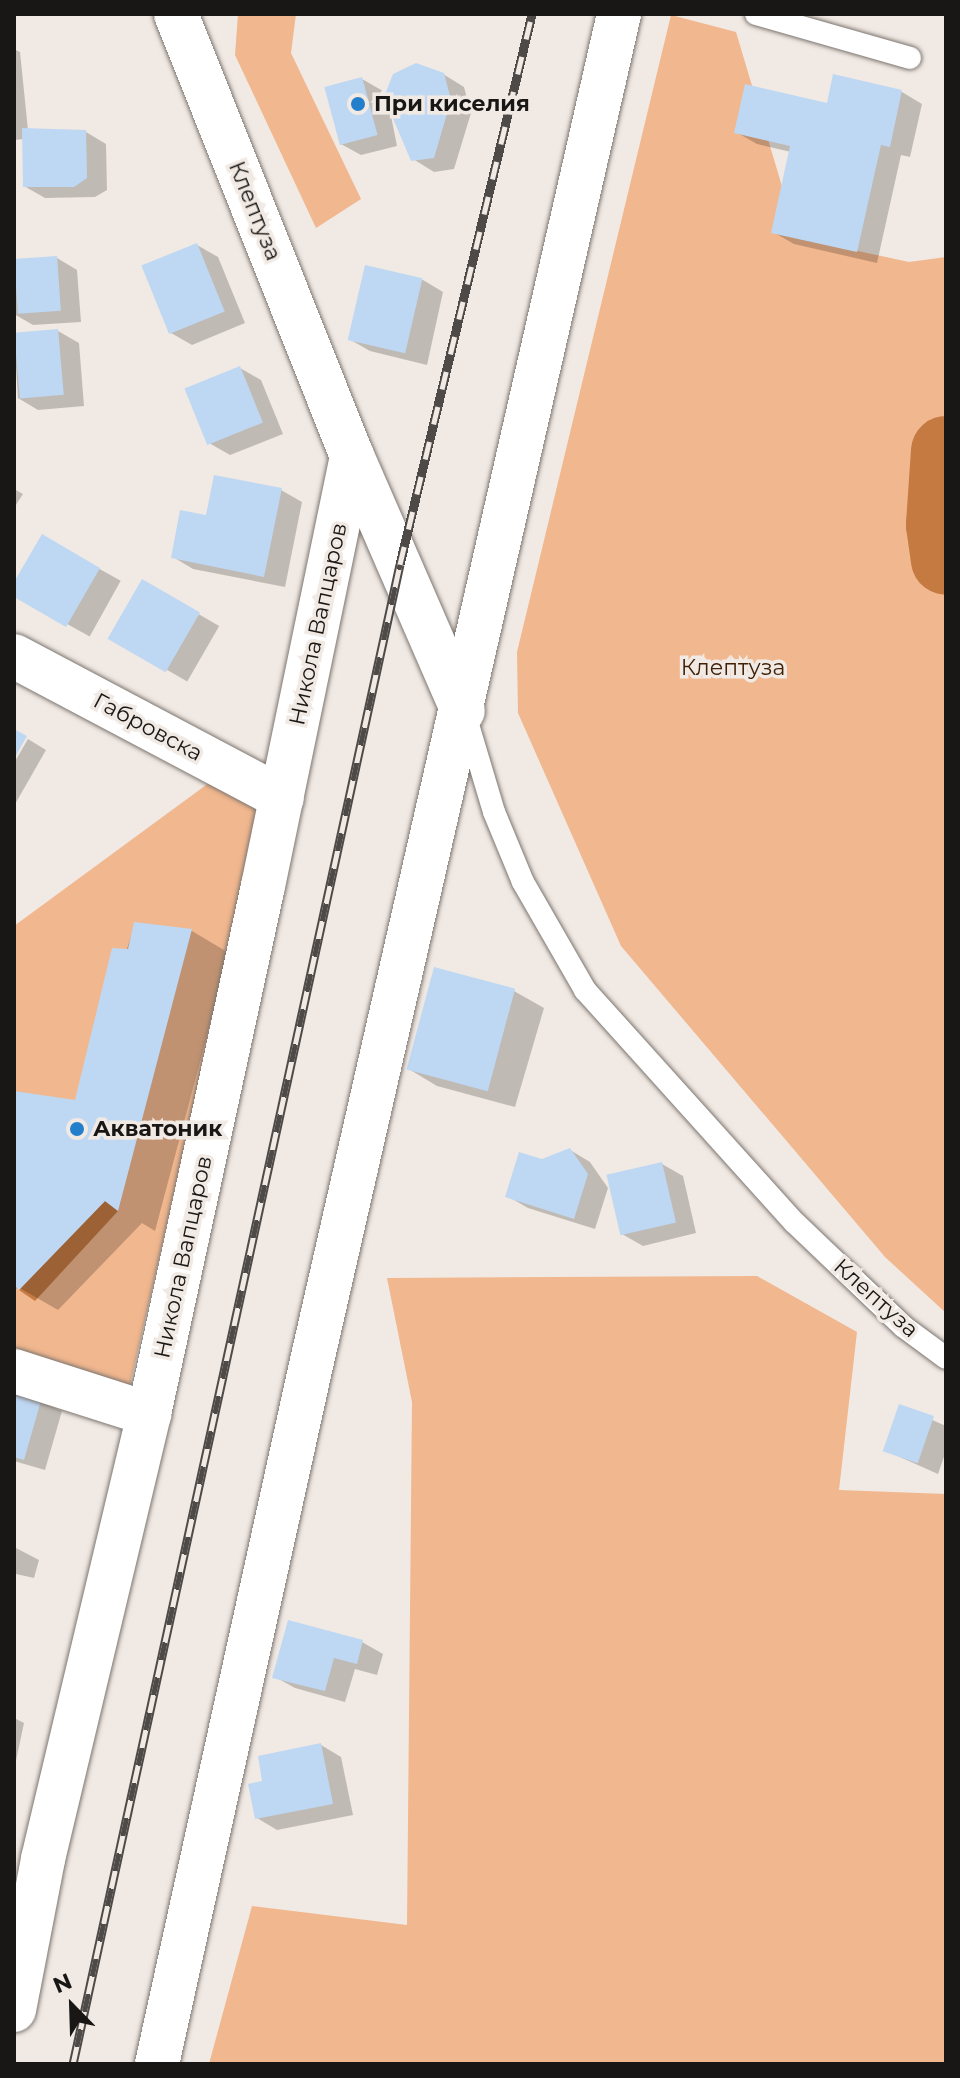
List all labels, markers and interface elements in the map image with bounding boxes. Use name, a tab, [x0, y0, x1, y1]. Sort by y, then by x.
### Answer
place label: При киселия	[374, 91, 530, 117]
marker: При киселия	[349, 95, 367, 113]
street label: Клептуза	[223, 158, 287, 264]
street label: Никола Вапцаров	[284, 520, 352, 728]
park label: Клептуза	[681, 655, 785, 681]
street label: Габровска	[89, 687, 207, 767]
place label: Акватоник	[93, 1116, 222, 1142]
marker: Акватоник	[68, 1120, 86, 1138]
street label: Никола Вапцаров	[149, 1153, 217, 1361]
street label: Клептуза	[828, 1253, 924, 1343]
north arrow	[32, 1966, 112, 2046]
text: N	[49, 1968, 76, 1999]

